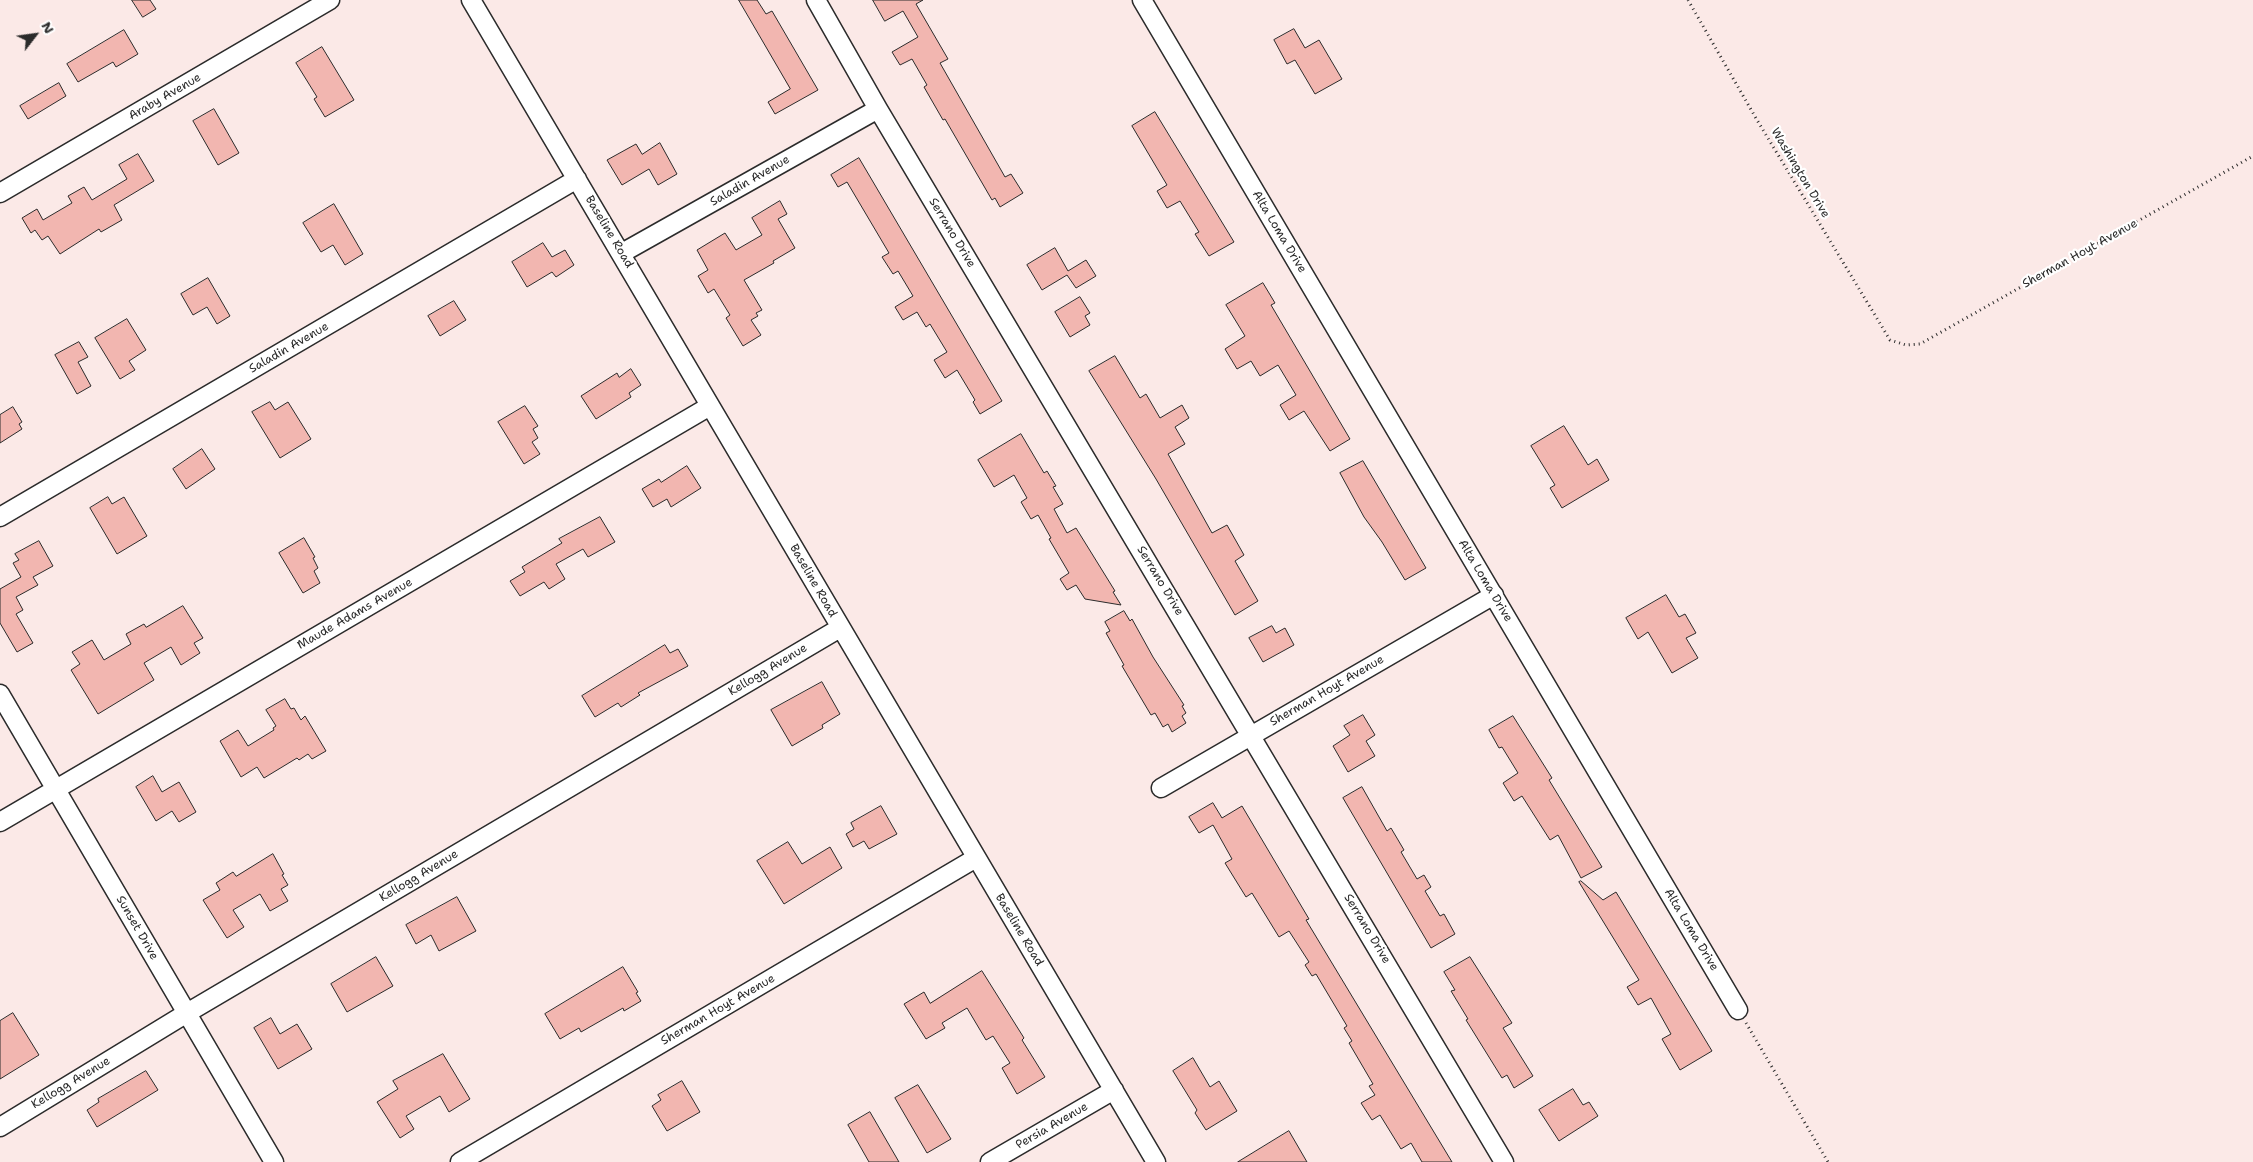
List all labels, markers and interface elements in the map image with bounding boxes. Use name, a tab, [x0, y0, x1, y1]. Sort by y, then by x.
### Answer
north arrow	[10, 10, 60, 60]
text: N	[37, 18, 59, 37]
street label: Araby Avenue	[126, 70, 204, 124]
street label: Washington Drive	[1767, 125, 1833, 221]
street label: Saladin Avenue	[708, 152, 792, 210]
street label: Alta Loma Drive	[1249, 188, 1309, 276]
street label: Baseline Road	[582, 193, 636, 271]
street label: Serrano Drive	[926, 196, 978, 270]
street label: Sherman Hoyt Avenue	[2020, 216, 2140, 292]
street label: Saladin Avenue	[247, 319, 331, 377]
street label: Alta Loma Drive	[1455, 537, 1515, 625]
street label: Baseline Road	[786, 542, 840, 620]
street label: Serrano Drive	[1134, 544, 1186, 618]
street label: Maude Adams Avenue	[295, 575, 415, 653]
street label: Kellogg Avenue	[726, 641, 810, 699]
street label: Sherman Hoyt Avenue	[1267, 652, 1387, 730]
street label: Kellogg Avenue	[377, 847, 461, 905]
street label: Alta Loma Drive	[1661, 886, 1721, 974]
street label: Baseline Road	[992, 891, 1046, 969]
street label: Serrano Drive	[1341, 892, 1393, 966]
street label: Sunset Drive	[113, 893, 161, 963]
street label: Sherman Hoyt Avenue	[658, 971, 778, 1049]
street label: Kellogg Avenue	[29, 1054, 113, 1112]
street label: Persia Avenue	[1013, 1100, 1091, 1152]

